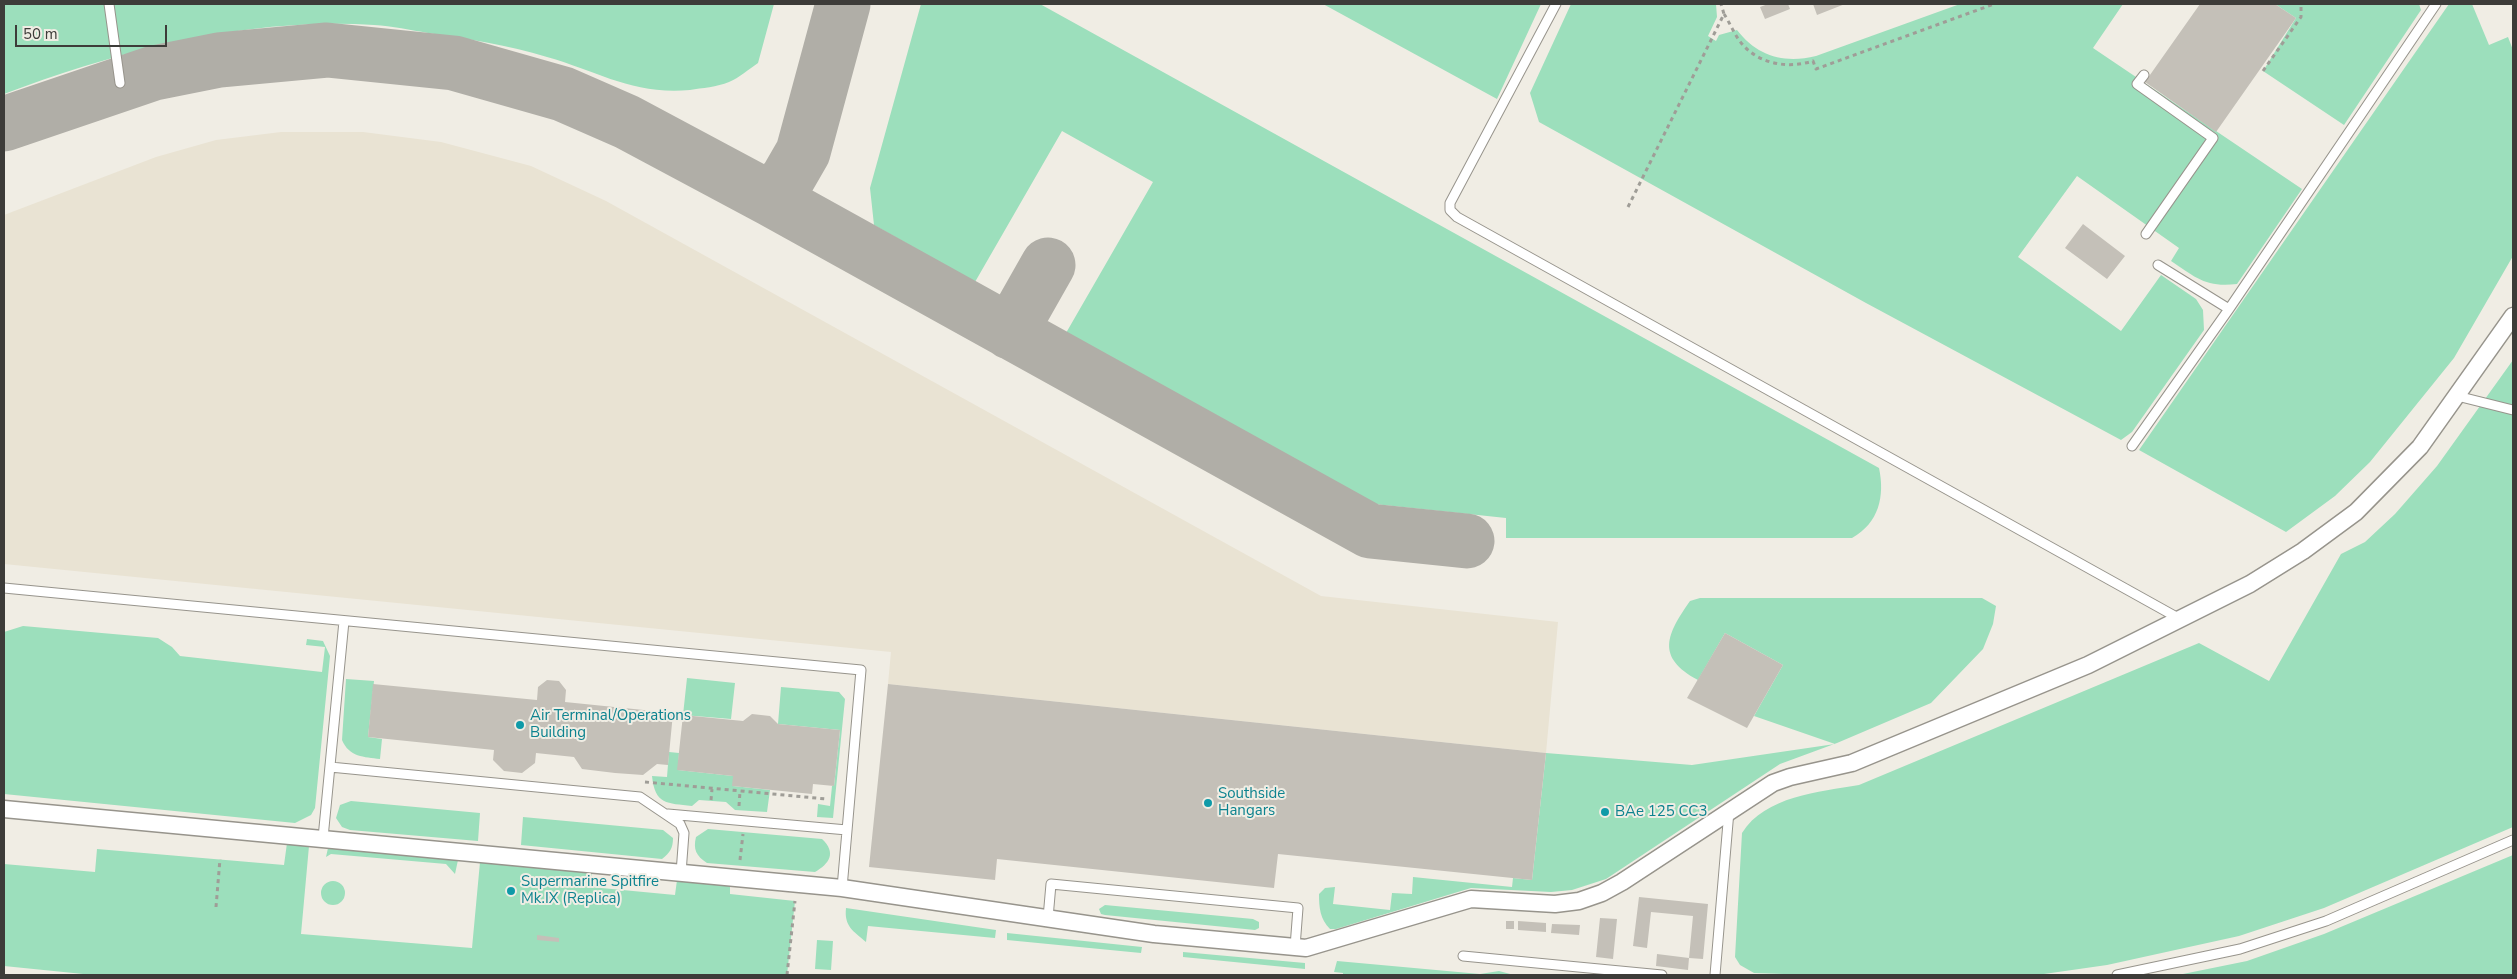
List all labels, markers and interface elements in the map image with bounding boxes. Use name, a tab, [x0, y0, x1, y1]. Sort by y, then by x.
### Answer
scale bar	[18, 15, 170, 47]
text: 50 m	[23, 24, 58, 44]
place label: Air Terminal/Operations Building	[530, 707, 691, 742]
marker: Air Terminal/Operations Building	[514, 719, 526, 731]
place label: Southside Hangars	[1218, 785, 1285, 820]
marker: Southside Hangars	[1202, 797, 1214, 809]
place label: BAe 125 CC3	[1615, 803, 1707, 821]
marker: BAe 125 CC3	[1599, 806, 1611, 818]
place label: Supermarine Spitfire Mk.IX (Replica)	[521, 873, 659, 908]
marker: Supermarine Spitfire Mk.IX (Replica)	[505, 885, 517, 897]

